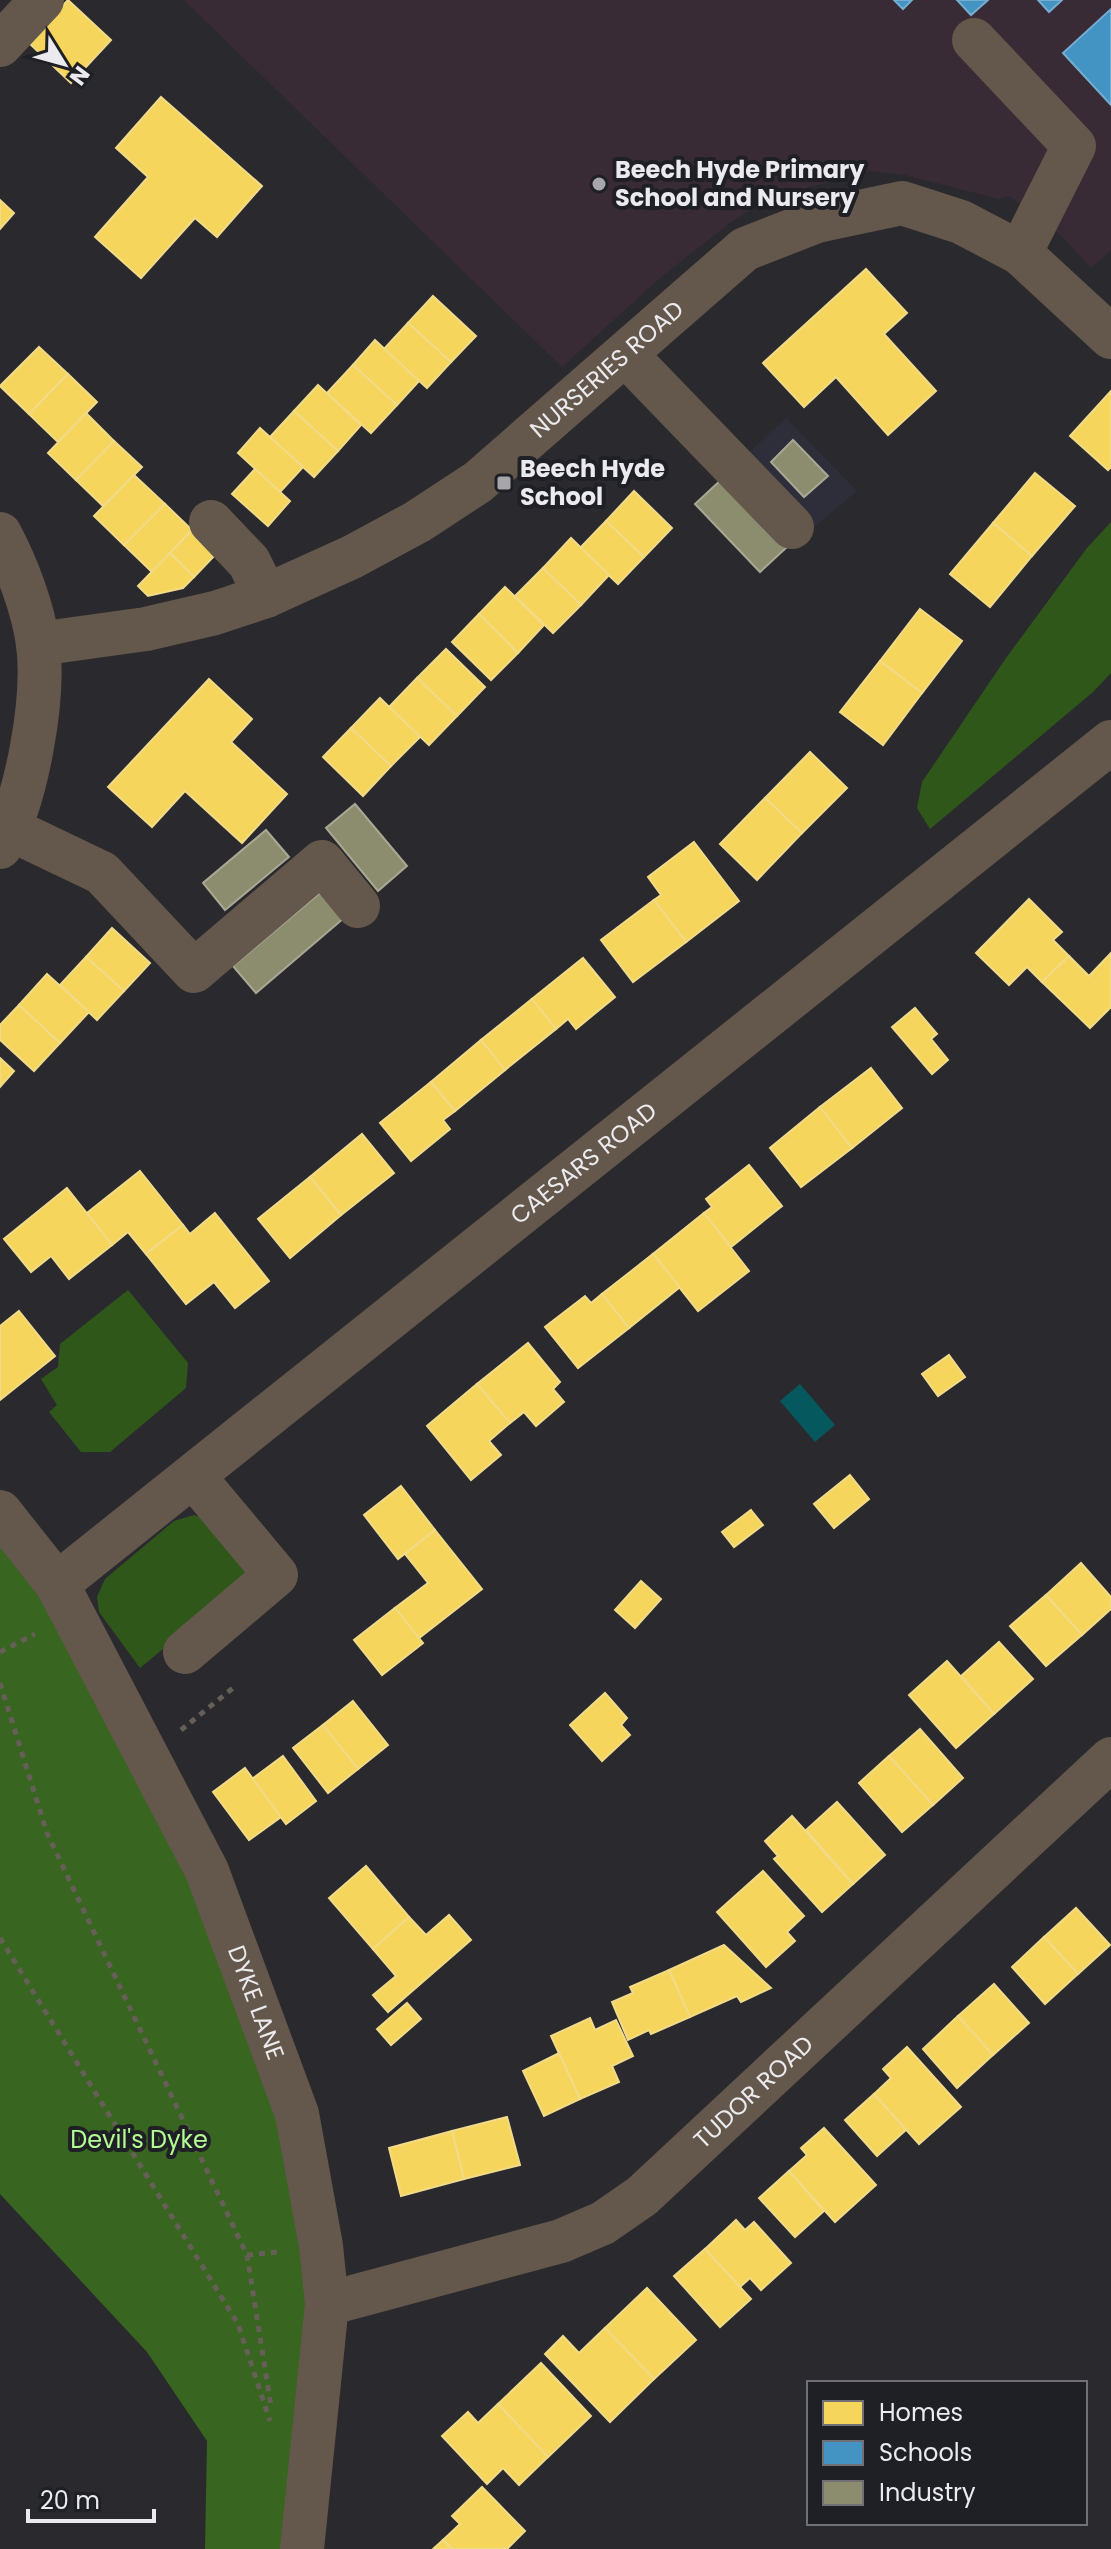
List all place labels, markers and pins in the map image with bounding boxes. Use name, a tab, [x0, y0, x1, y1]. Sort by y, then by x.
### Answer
place label: Beech Hyde Primary School and Nursery	[615, 153, 865, 214]
marker: Beech Hyde Primary School and Nursery	[590, 175, 608, 193]
place label: Beech Hyde School	[520, 452, 665, 513]
marker: Beech Hyde School	[495, 474, 513, 492]

